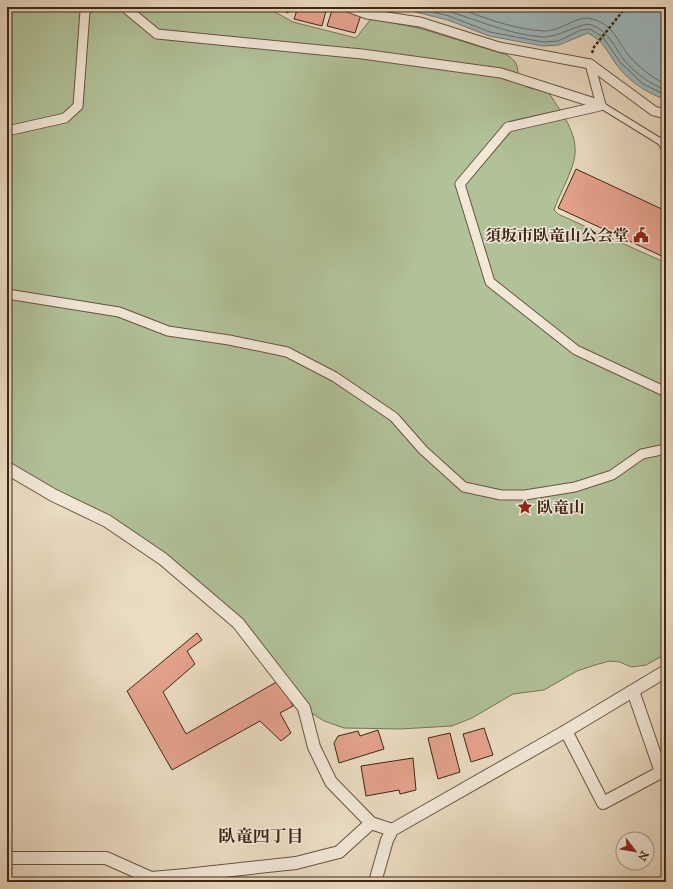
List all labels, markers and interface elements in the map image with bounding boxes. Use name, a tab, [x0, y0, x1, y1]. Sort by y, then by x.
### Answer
place label: 須坂市臥竜山公会堂	[485, 226, 629, 245]
public building icon: 須坂市臥竜山公会堂	[632, 226, 650, 244]
place icon: 臥竜山	[516, 498, 534, 516]
place label: 臥竜山	[537, 498, 585, 517]
district label: 臥竜四丁目	[219, 826, 304, 847]
north arrow	[615, 831, 655, 871]
text: N	[635, 849, 651, 864]

